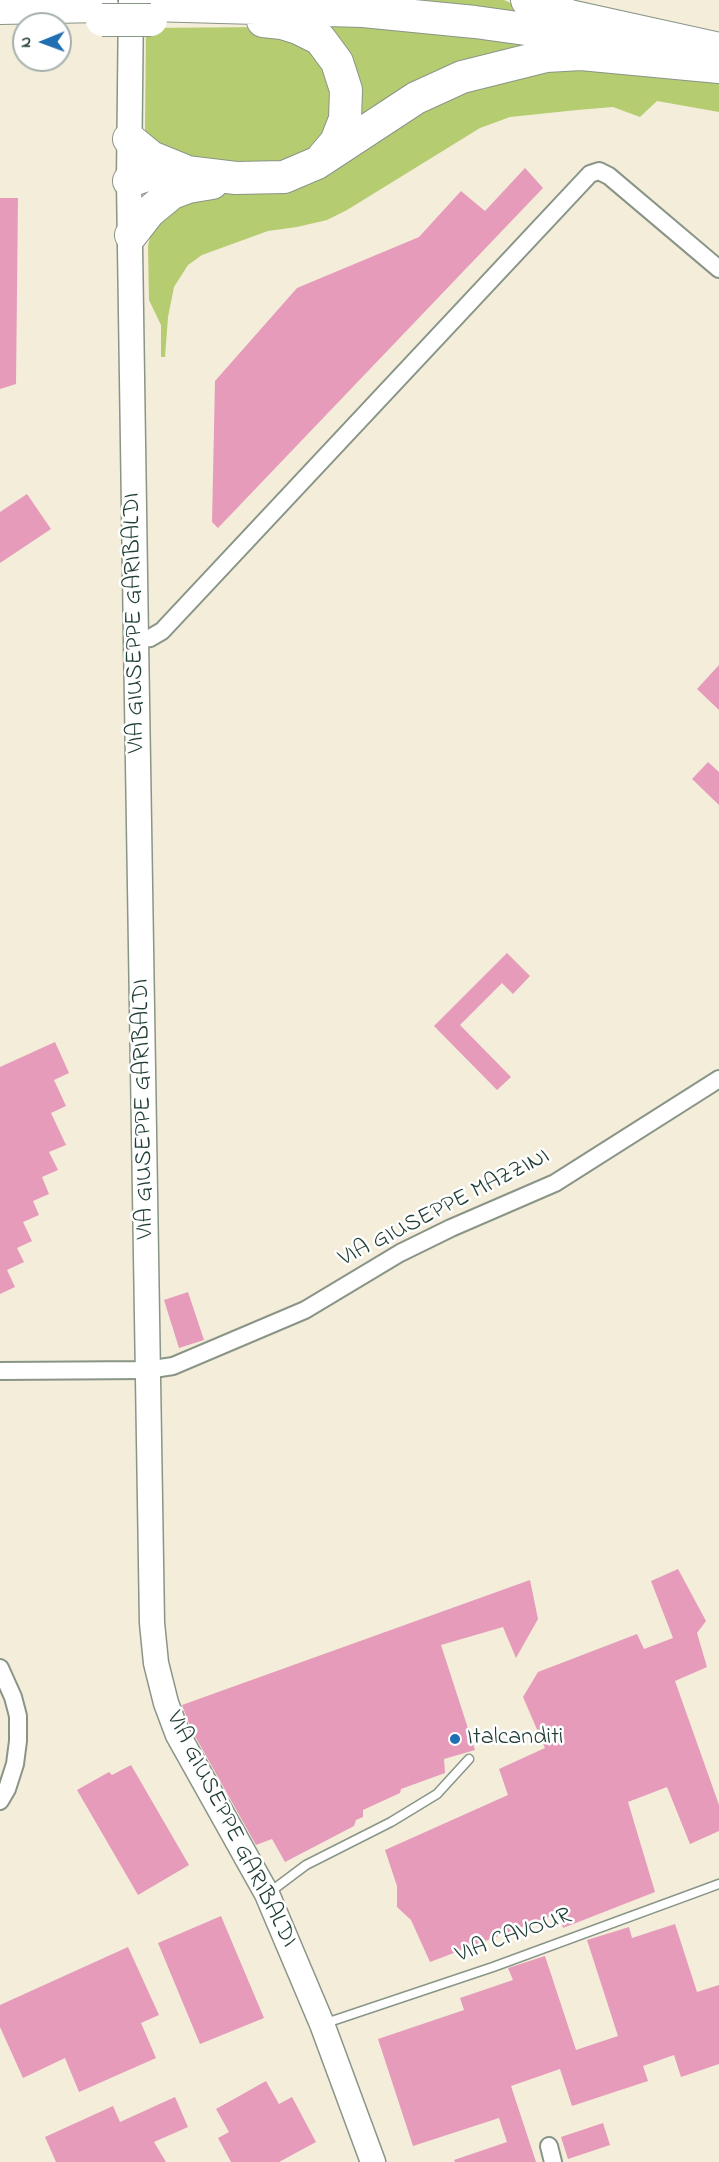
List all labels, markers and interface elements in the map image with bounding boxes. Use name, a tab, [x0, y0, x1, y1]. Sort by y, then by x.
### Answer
north arrow	[12, 12, 72, 72]
text: N	[14, 37, 38, 48]
street label: VIA GIUSEPPE GARIBALDI	[119, 492, 153, 754]
street label: VIA GIUSEPPE GARIBALDI	[128, 978, 162, 1240]
street label: VIA GIUSEPPE MAZZINI	[335, 1143, 555, 1275]
street label: VIA GIUSEPPE GARIBALDI	[158, 1707, 302, 1953]
place label: Italcanditi	[467, 1725, 563, 1753]
marker: Italcanditi	[448, 1732, 462, 1746]
street label: VIA CAVOUR	[452, 1903, 576, 1971]

